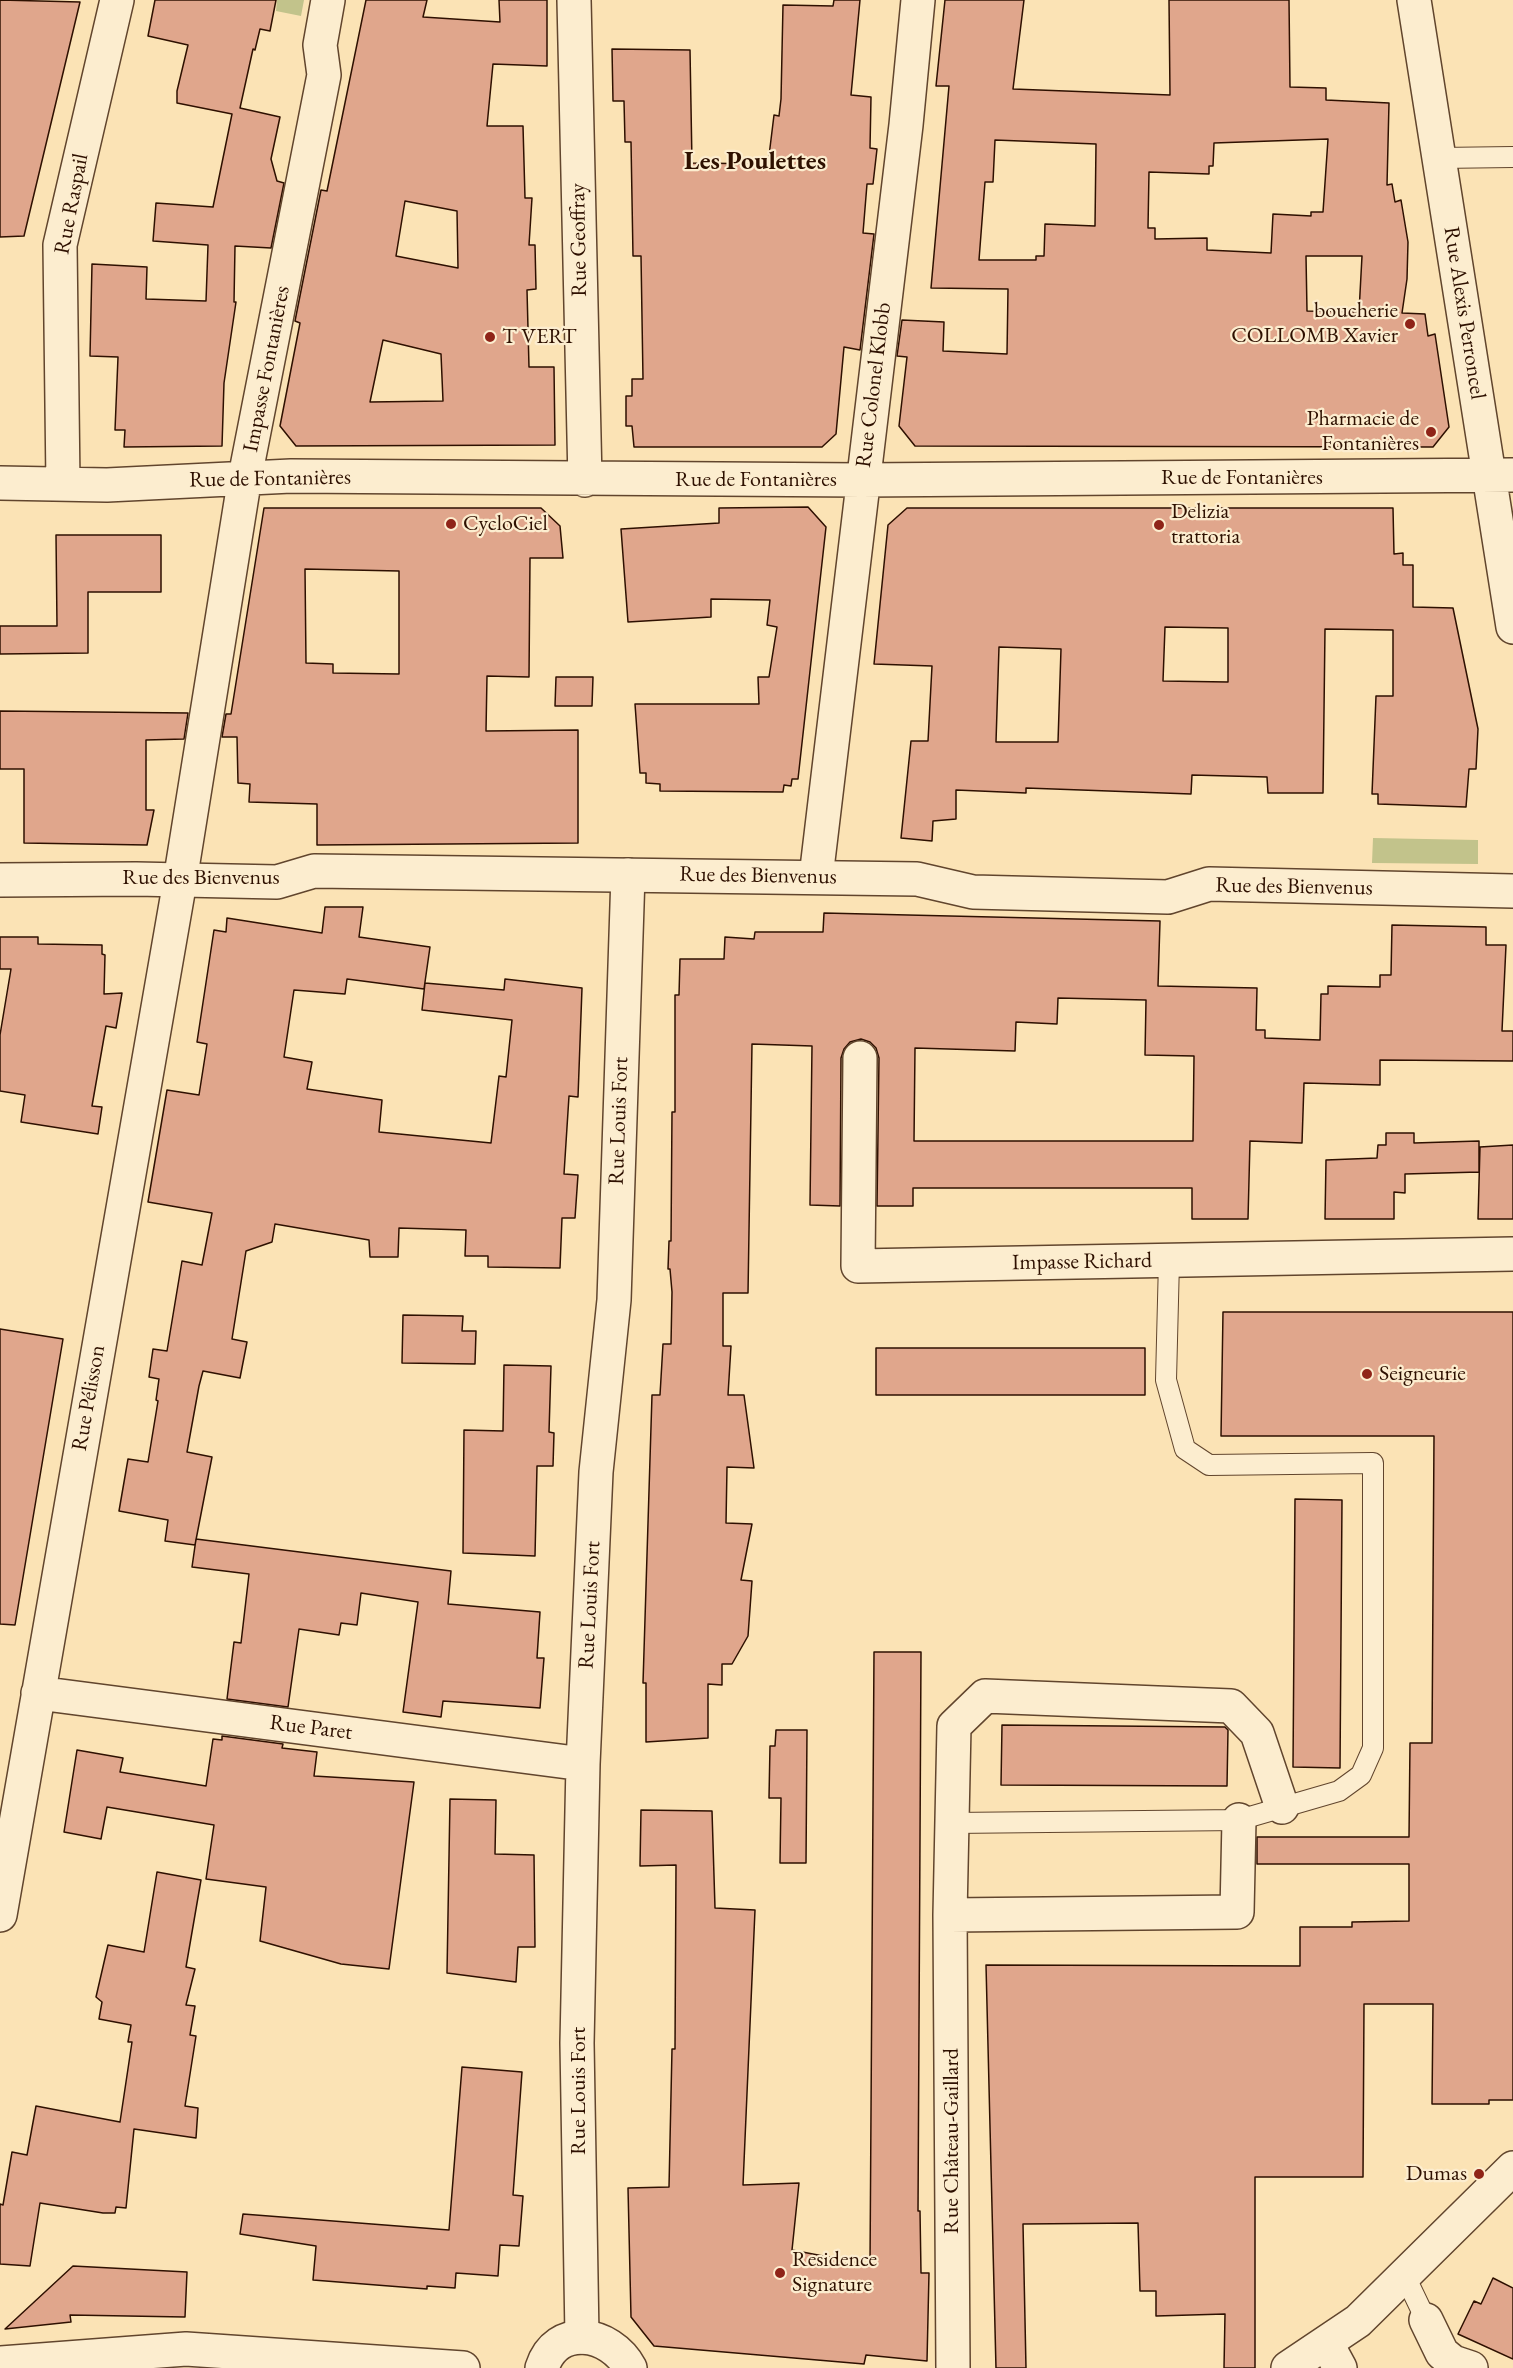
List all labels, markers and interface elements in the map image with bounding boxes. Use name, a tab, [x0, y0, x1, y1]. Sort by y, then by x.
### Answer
district label: Les Poulettes	[684, 146, 826, 178]
street label: Rue Raspail	[49, 151, 95, 257]
street label: Rue Geoffray	[565, 183, 593, 297]
street label: Rue Alexis Perroncel	[1437, 225, 1491, 401]
street label: Impasse Fontanières	[238, 284, 296, 454]
place label: boucherie COLLOMB Xavier	[1231, 298, 1398, 350]
street label: Rue Colonel Klobb	[851, 301, 897, 469]
marker: boucherie COLLOMB Xavier	[1403, 317, 1417, 331]
place label: T VERT	[502, 324, 577, 350]
marker: T VERT	[483, 330, 497, 344]
place label: Pharmacie de Fontanières	[1306, 406, 1419, 458]
marker: Pharmacie de Fontanières	[1424, 425, 1438, 439]
street label: Rue de Fontanières	[189, 464, 351, 494]
street label: Rue de Fontanières	[1161, 465, 1323, 491]
street label: Rue de Fontanières	[675, 467, 837, 493]
place label: Delizia trattoria	[1171, 499, 1240, 550]
place label: CycloCiel	[463, 511, 548, 537]
marker: CycloCiel	[444, 517, 458, 531]
marker: Delizia trattoria	[1152, 518, 1166, 532]
street label: Rue des Bienvenus	[679, 861, 837, 891]
street label: Rue des Bienvenus	[122, 865, 280, 891]
street label: Rue des Bienvenus	[1215, 872, 1373, 902]
street label: Rue Louis Fort	[604, 1056, 634, 1186]
street label: Impasse Richard	[1012, 1248, 1152, 1276]
street label: Rue Pélisson	[67, 1343, 111, 1453]
place label: Seigneurie	[1379, 1361, 1466, 1387]
marker: Seigneurie	[1360, 1367, 1374, 1381]
street label: Rue Louis Fort	[573, 1540, 607, 1670]
street label: Rue Paret	[268, 1710, 354, 1746]
street label: Rue Louis Fort	[566, 2027, 592, 2155]
street label: Rue Château-Gaillard	[939, 2048, 965, 2234]
place label: Dumas	[1406, 2161, 1467, 2187]
marker: Dumas	[1472, 2167, 1486, 2181]
place label: Residence Signature	[792, 2247, 877, 2298]
marker: Residence Signature	[773, 2266, 787, 2280]

